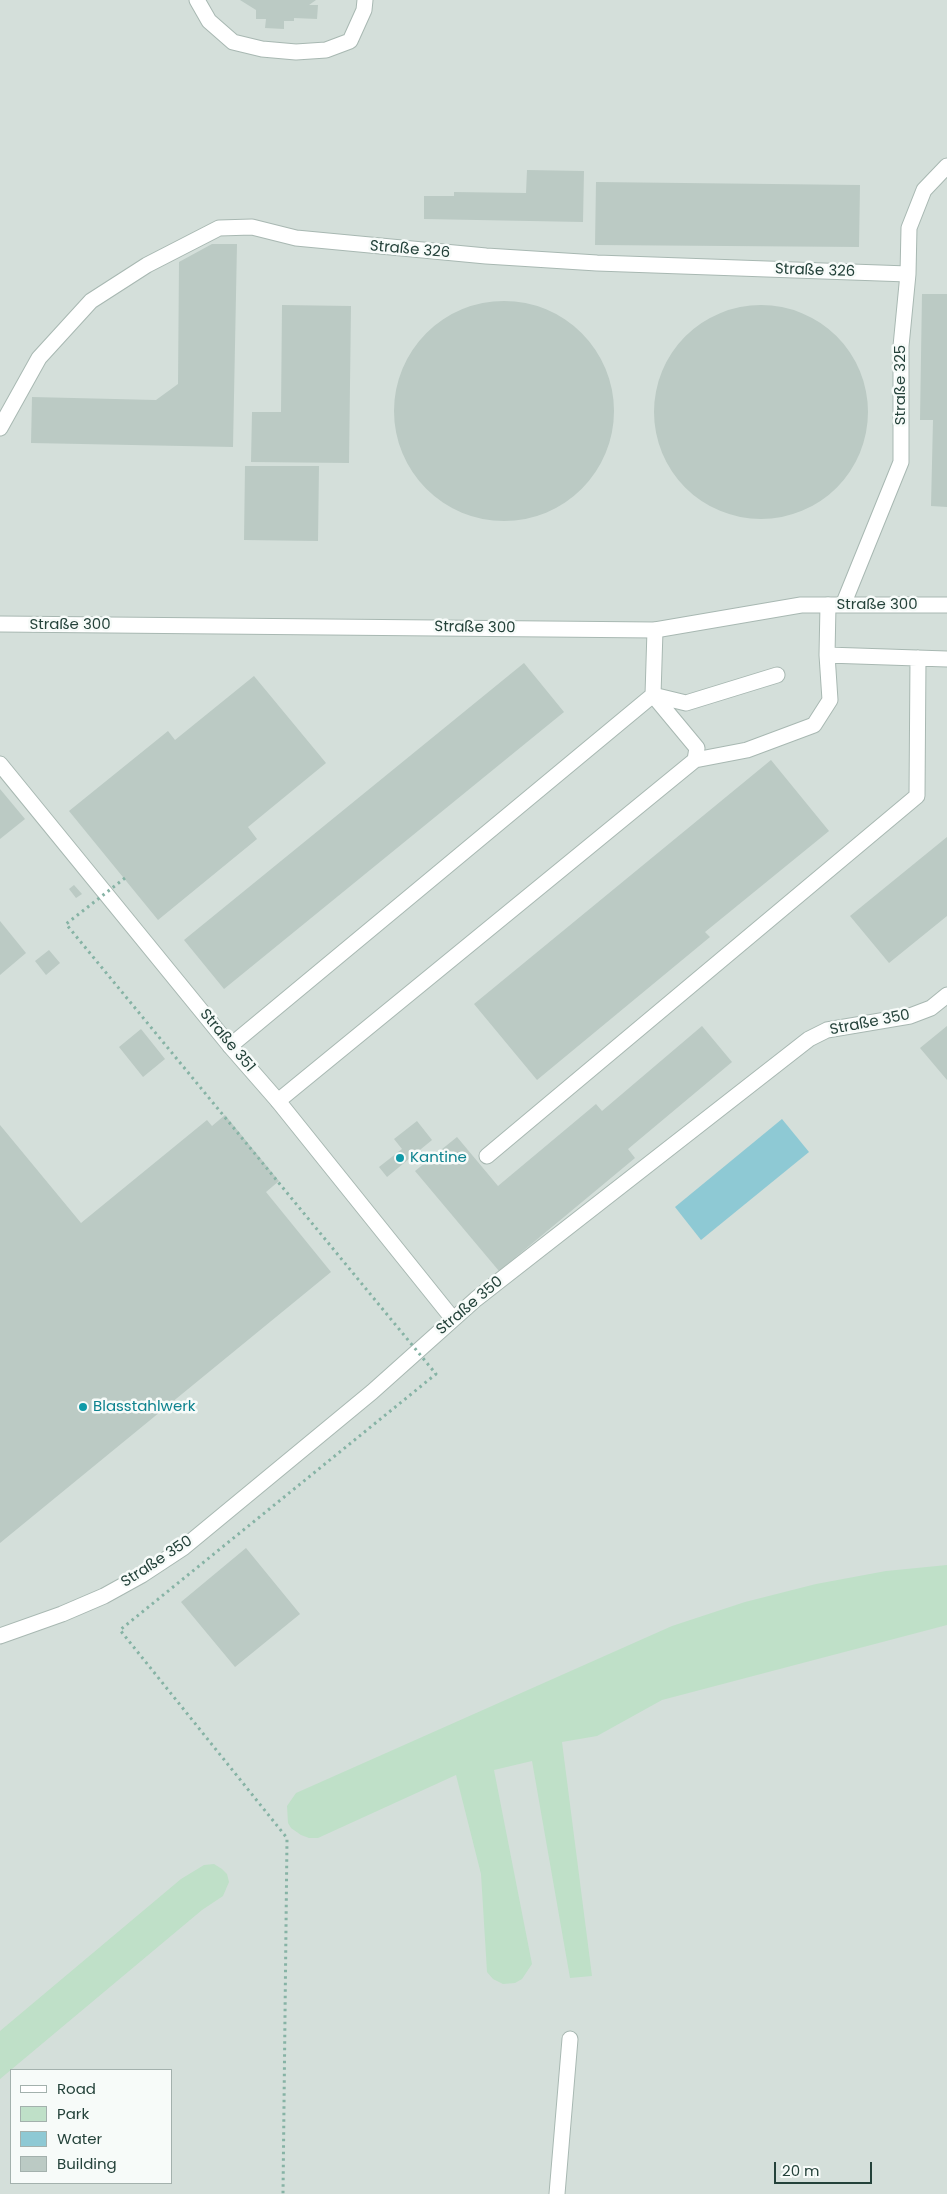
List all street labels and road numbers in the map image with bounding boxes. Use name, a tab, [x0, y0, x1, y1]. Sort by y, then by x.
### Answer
street label: Straße 326	[369, 238, 451, 262]
street label: Straße 326	[774, 261, 856, 281]
street label: Straße 325	[892, 345, 910, 425]
street label: Straße 300	[836, 596, 918, 614]
street label: Straße 300	[29, 616, 111, 634]
street label: Straße 300	[434, 618, 516, 638]
street label: Straße 351	[195, 1006, 259, 1076]
street label: Straße 350	[828, 1006, 912, 1040]
street label: Straße 350	[433, 1273, 507, 1339]
street label: Straße 350	[118, 1532, 196, 1592]

